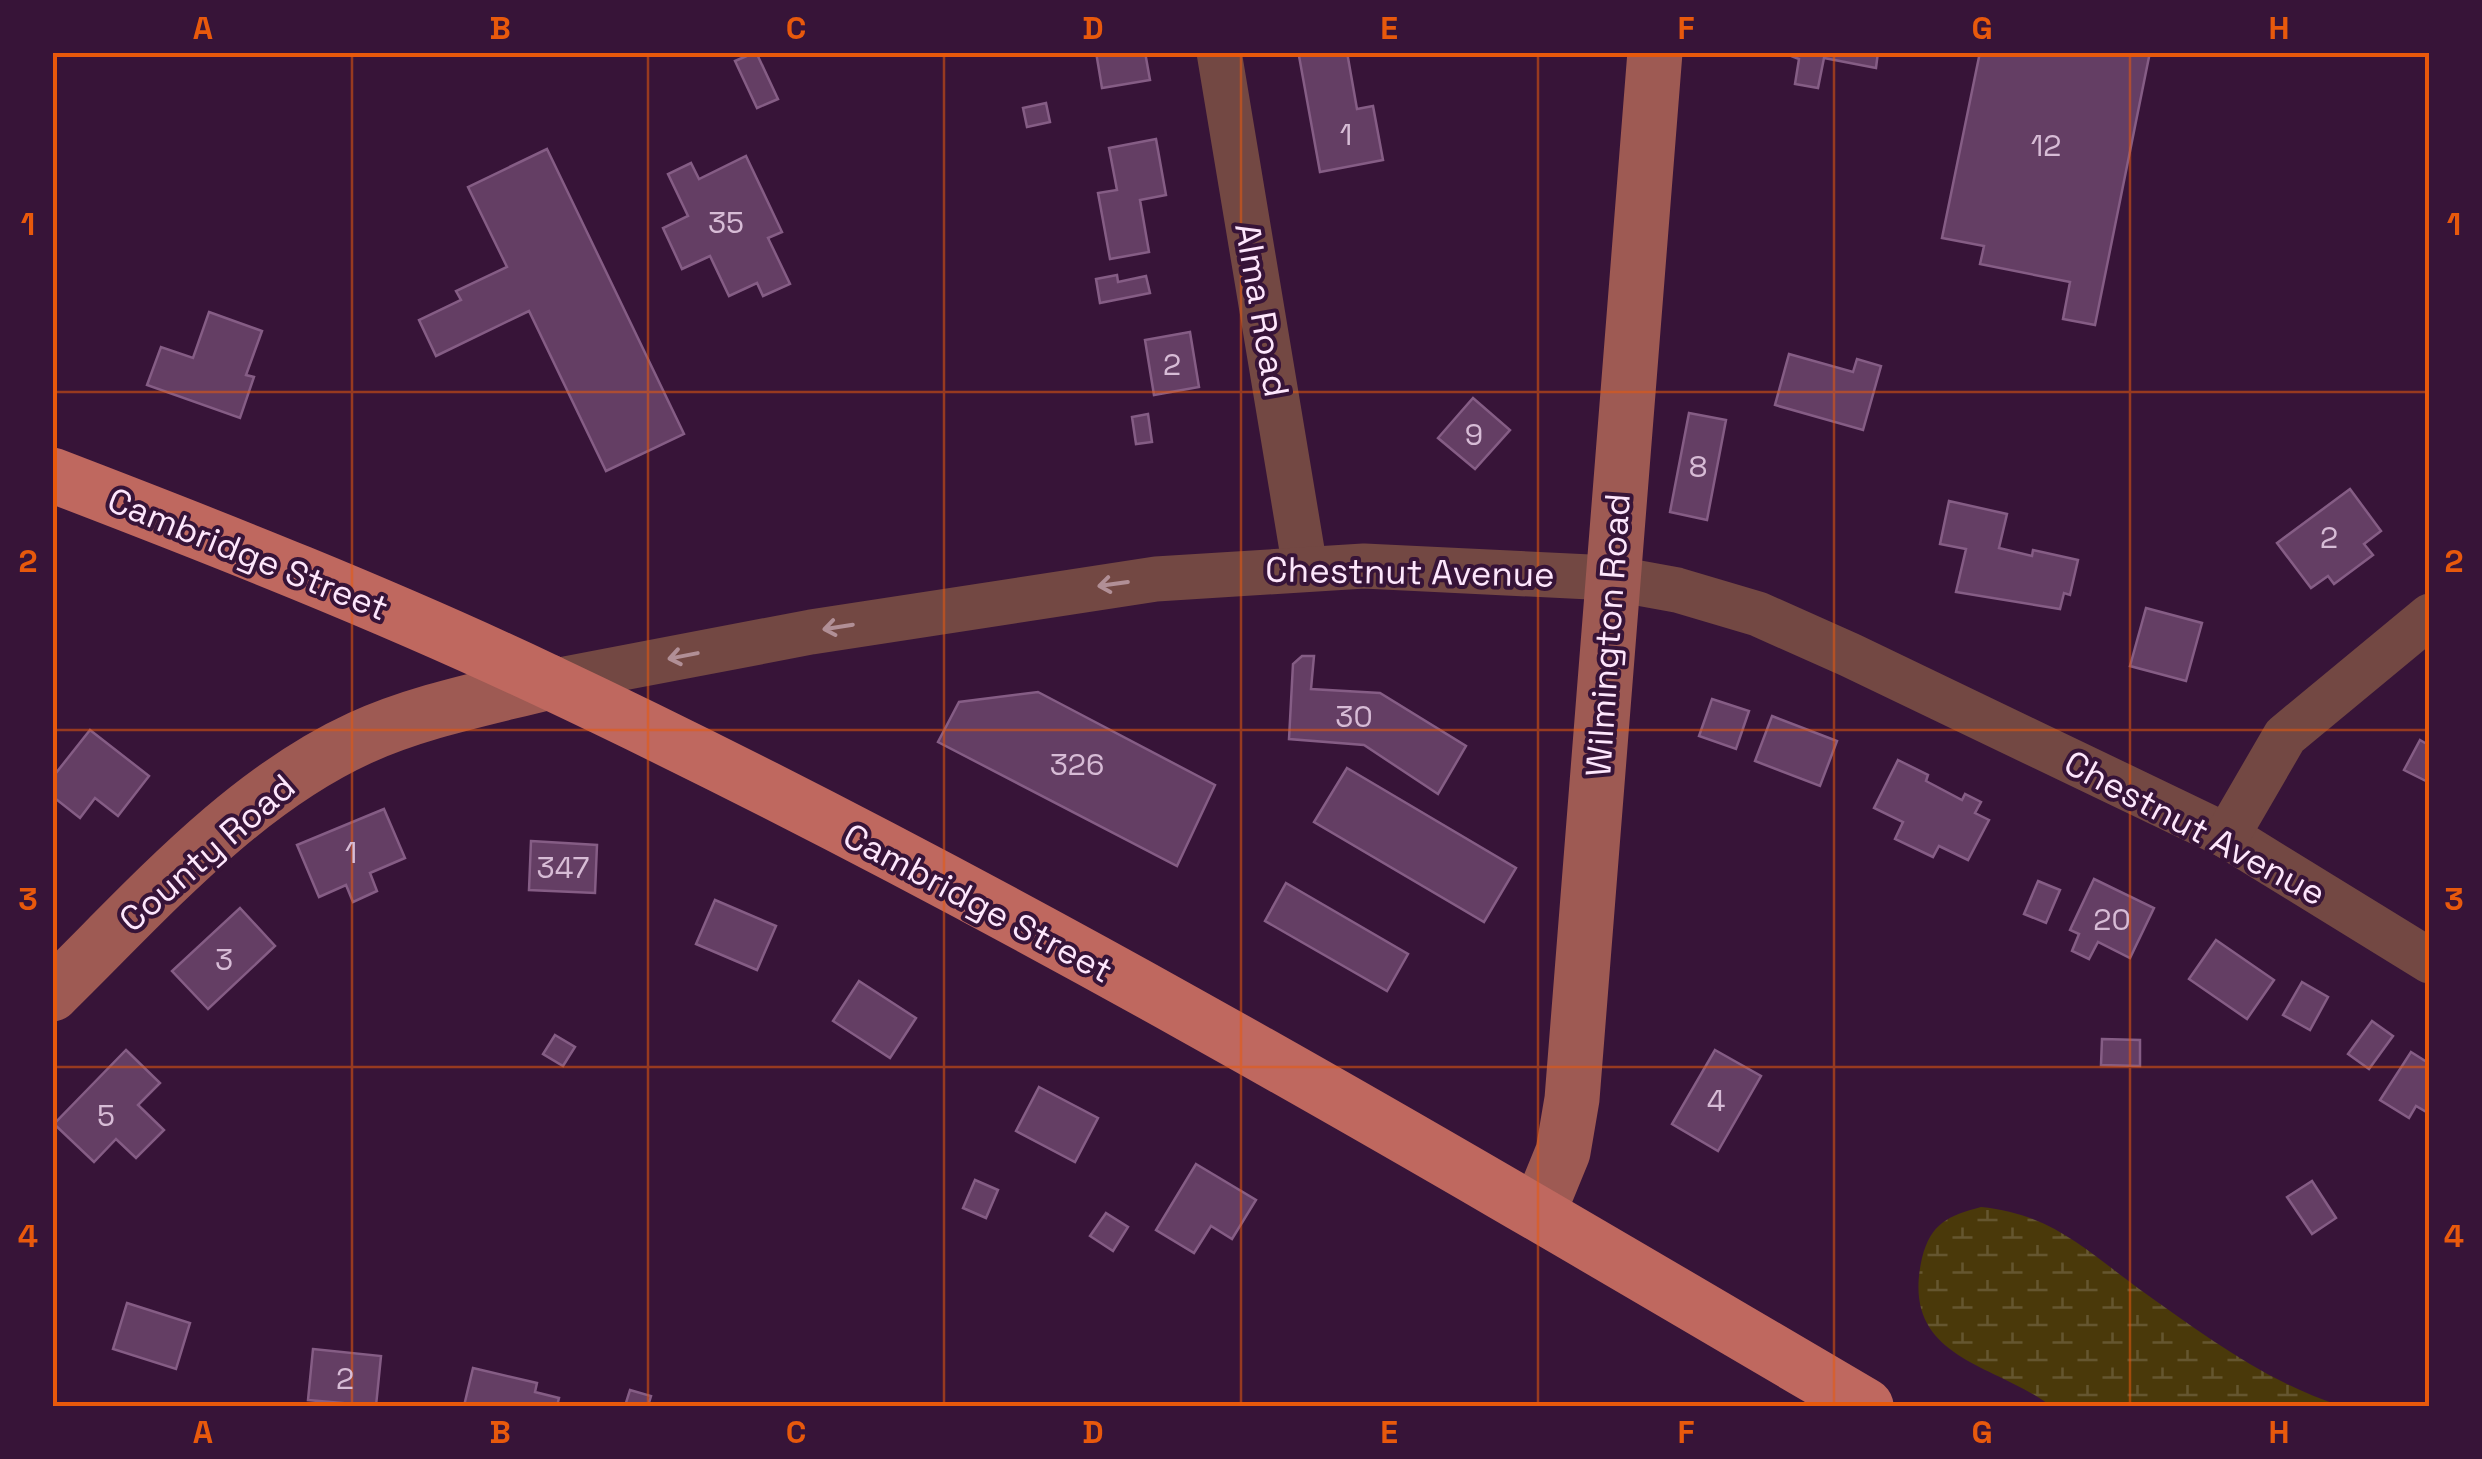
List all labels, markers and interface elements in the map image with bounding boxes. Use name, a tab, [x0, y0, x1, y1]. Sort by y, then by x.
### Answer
text: A	[193, 8, 213, 48]
text: B	[489, 8, 511, 48]
text: C	[786, 8, 806, 48]
text: D	[1082, 8, 1104, 48]
text: E	[1380, 8, 1398, 48]
text: F	[1677, 8, 1695, 48]
text: G	[1971, 8, 1993, 48]
text: H	[2269, 8, 2290, 48]
house number: 1	[1340, 115, 1352, 154]
house number: 12	[2031, 126, 2061, 165]
house number: 35	[708, 203, 744, 242]
text: 1	[21, 204, 35, 244]
text: 1	[2447, 204, 2461, 244]
street label: Alma Road	[1225, 220, 1299, 400]
house number: 2	[1163, 345, 1181, 384]
house number: 9	[1465, 415, 1483, 454]
house number: 8	[1689, 447, 1707, 486]
street label: Cambridge Street	[101, 478, 395, 630]
street label: Wilmington Road	[1576, 492, 1640, 778]
house number: 2	[2320, 518, 2338, 557]
text: 2	[18, 541, 38, 581]
text: 2	[2444, 541, 2464, 581]
street label: Chestnut Avenue	[1265, 547, 1555, 597]
one-way arrow	[1097, 576, 1129, 594]
one-way arrow	[823, 619, 855, 637]
one-way arrow	[667, 647, 700, 666]
house number: 30	[1335, 697, 1373, 736]
street label: Chestnut Avenue	[2057, 741, 2333, 915]
house number: 326	[1050, 745, 1104, 784]
street label: County Road	[110, 765, 304, 941]
street label: Cambridge Street	[836, 813, 1120, 993]
house number: 1	[345, 833, 357, 872]
house number: 347	[537, 848, 589, 887]
text: 3	[18, 879, 38, 919]
text: 3	[2444, 879, 2464, 919]
house number: 20	[2093, 900, 2131, 939]
house number: 3	[215, 940, 233, 979]
house number: 4	[1707, 1081, 1725, 1120]
house number: 5	[97, 1096, 115, 1135]
text: 4	[18, 1216, 38, 1256]
text: 4	[2444, 1216, 2464, 1256]
house number: 2	[336, 1359, 354, 1398]
text: A	[193, 1412, 213, 1452]
text: B	[489, 1412, 511, 1452]
text: C	[786, 1412, 806, 1452]
text: D	[1082, 1412, 1104, 1452]
text: E	[1380, 1412, 1398, 1452]
text: F	[1677, 1412, 1695, 1452]
text: G	[1971, 1412, 1993, 1452]
text: H	[2269, 1412, 2290, 1452]

